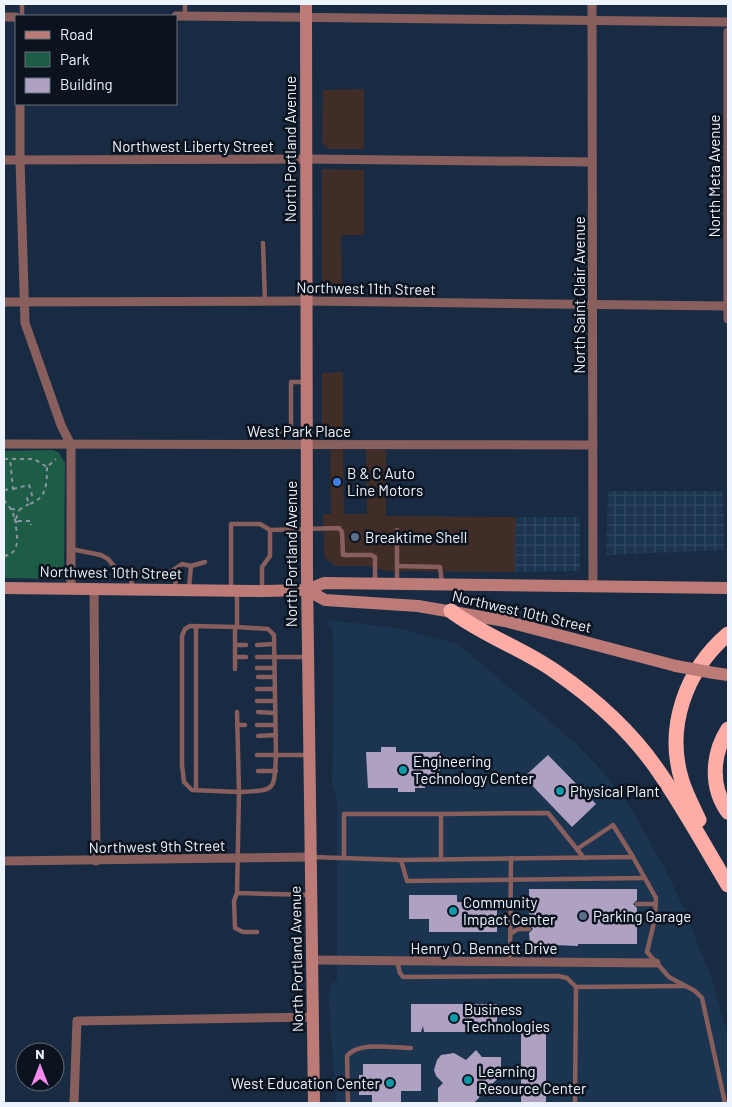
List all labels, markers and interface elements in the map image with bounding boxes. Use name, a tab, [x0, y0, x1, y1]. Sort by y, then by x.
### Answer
legend	[15, 15, 178, 105]
text: Road	[60, 25, 93, 43]
text: Park	[60, 50, 90, 68]
text: Building	[60, 75, 113, 93]
street label: North Portland Avenue	[281, 76, 299, 222]
street label: North Meta Avenue	[705, 115, 723, 237]
street label: Northwest Liberty Street	[112, 137, 274, 155]
street label: North Saint Clair Avenue	[570, 216, 588, 374]
street label: Northwest 11th Street	[296, 278, 436, 298]
street label: West Park Place	[247, 422, 351, 440]
place label: B & C Auto Line Motors	[347, 464, 423, 499]
marker: B & C Auto Line Motors	[331, 476, 343, 488]
street label: North Portland Avenue	[282, 481, 300, 627]
place label: Breaktime Shell	[365, 528, 467, 546]
marker: Breaktime Shell	[349, 531, 361, 543]
street label: Northwest 10th Street	[40, 562, 182, 582]
street label: Northwest 10th Street	[450, 586, 594, 636]
place label: Engineering Technology Center	[413, 752, 534, 787]
marker: Engineering Technology Center	[397, 764, 409, 776]
place label: Physical Plant	[570, 782, 660, 800]
marker: Physical Plant	[554, 785, 566, 797]
street label: Northwest 9th Street	[88, 836, 226, 856]
street label: North Portland Avenue	[286, 886, 306, 1032]
place label: Community Impact Center	[463, 893, 556, 928]
marker: Community Impact Center	[447, 905, 459, 917]
place label: Parking Garage	[593, 907, 691, 925]
marker: Parking Garage	[577, 910, 589, 922]
street label: Henry O. Bennett Drive	[411, 939, 557, 957]
place label: Business Technologies	[464, 1000, 550, 1035]
marker: Business Technologies	[448, 1012, 460, 1024]
north arrow	[15, 1042, 65, 1092]
text: N	[35, 1045, 45, 1062]
place label: Learning Resource Center	[478, 1062, 587, 1097]
place label: West Education Center	[231, 1074, 381, 1092]
marker: Learning Resource Center	[462, 1074, 474, 1086]
marker: West Education Center	[384, 1077, 396, 1089]

